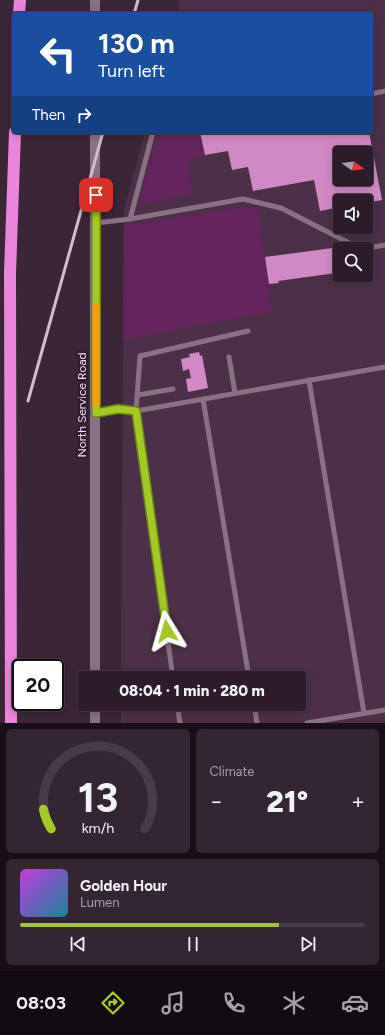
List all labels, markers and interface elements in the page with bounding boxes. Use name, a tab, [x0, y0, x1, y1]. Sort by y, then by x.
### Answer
text: 130 m	[98, 26, 175, 60]
icon: left	[32, 28, 84, 80]
text: Turn left	[98, 60, 165, 82]
icon: right	[73, 104, 95, 126]
text: Then	[32, 106, 65, 124]
north arrow	[333, 146, 373, 186]
map controls	[333, 146, 373, 282]
pin	[79, 178, 113, 212]
icon: arrive	[85, 184, 107, 206]
button: sound	[333, 194, 373, 234]
button: search	[333, 242, 373, 282]
street label: North Service Road	[75, 352, 89, 458]
position arrow	[146, 610, 188, 652]
speed limit sign: 20	[12, 659, 64, 711]
text: 08:04 · 1 min · 280 m	[119, 682, 265, 700]
text: Climate	[210, 764, 254, 779]
text: 13	[77, 772, 118, 822]
text: 21°	[266, 783, 308, 820]
text: −	[210, 788, 223, 815]
text: +	[351, 788, 365, 815]
text: km/h	[81, 819, 114, 837]
text: Golden Hour	[80, 877, 167, 895]
text: Lumen	[80, 895, 119, 910]
icon: previous	[67, 933, 89, 955]
icon: pause	[182, 933, 204, 955]
icon: next	[297, 933, 319, 955]
icon: directions	[99, 989, 127, 1017]
icon: music	[159, 989, 187, 1017]
icon: phone	[220, 989, 248, 1017]
icon: climate	[280, 989, 308, 1017]
icon: car	[341, 989, 369, 1017]
text: 08:03	[16, 992, 66, 1014]

